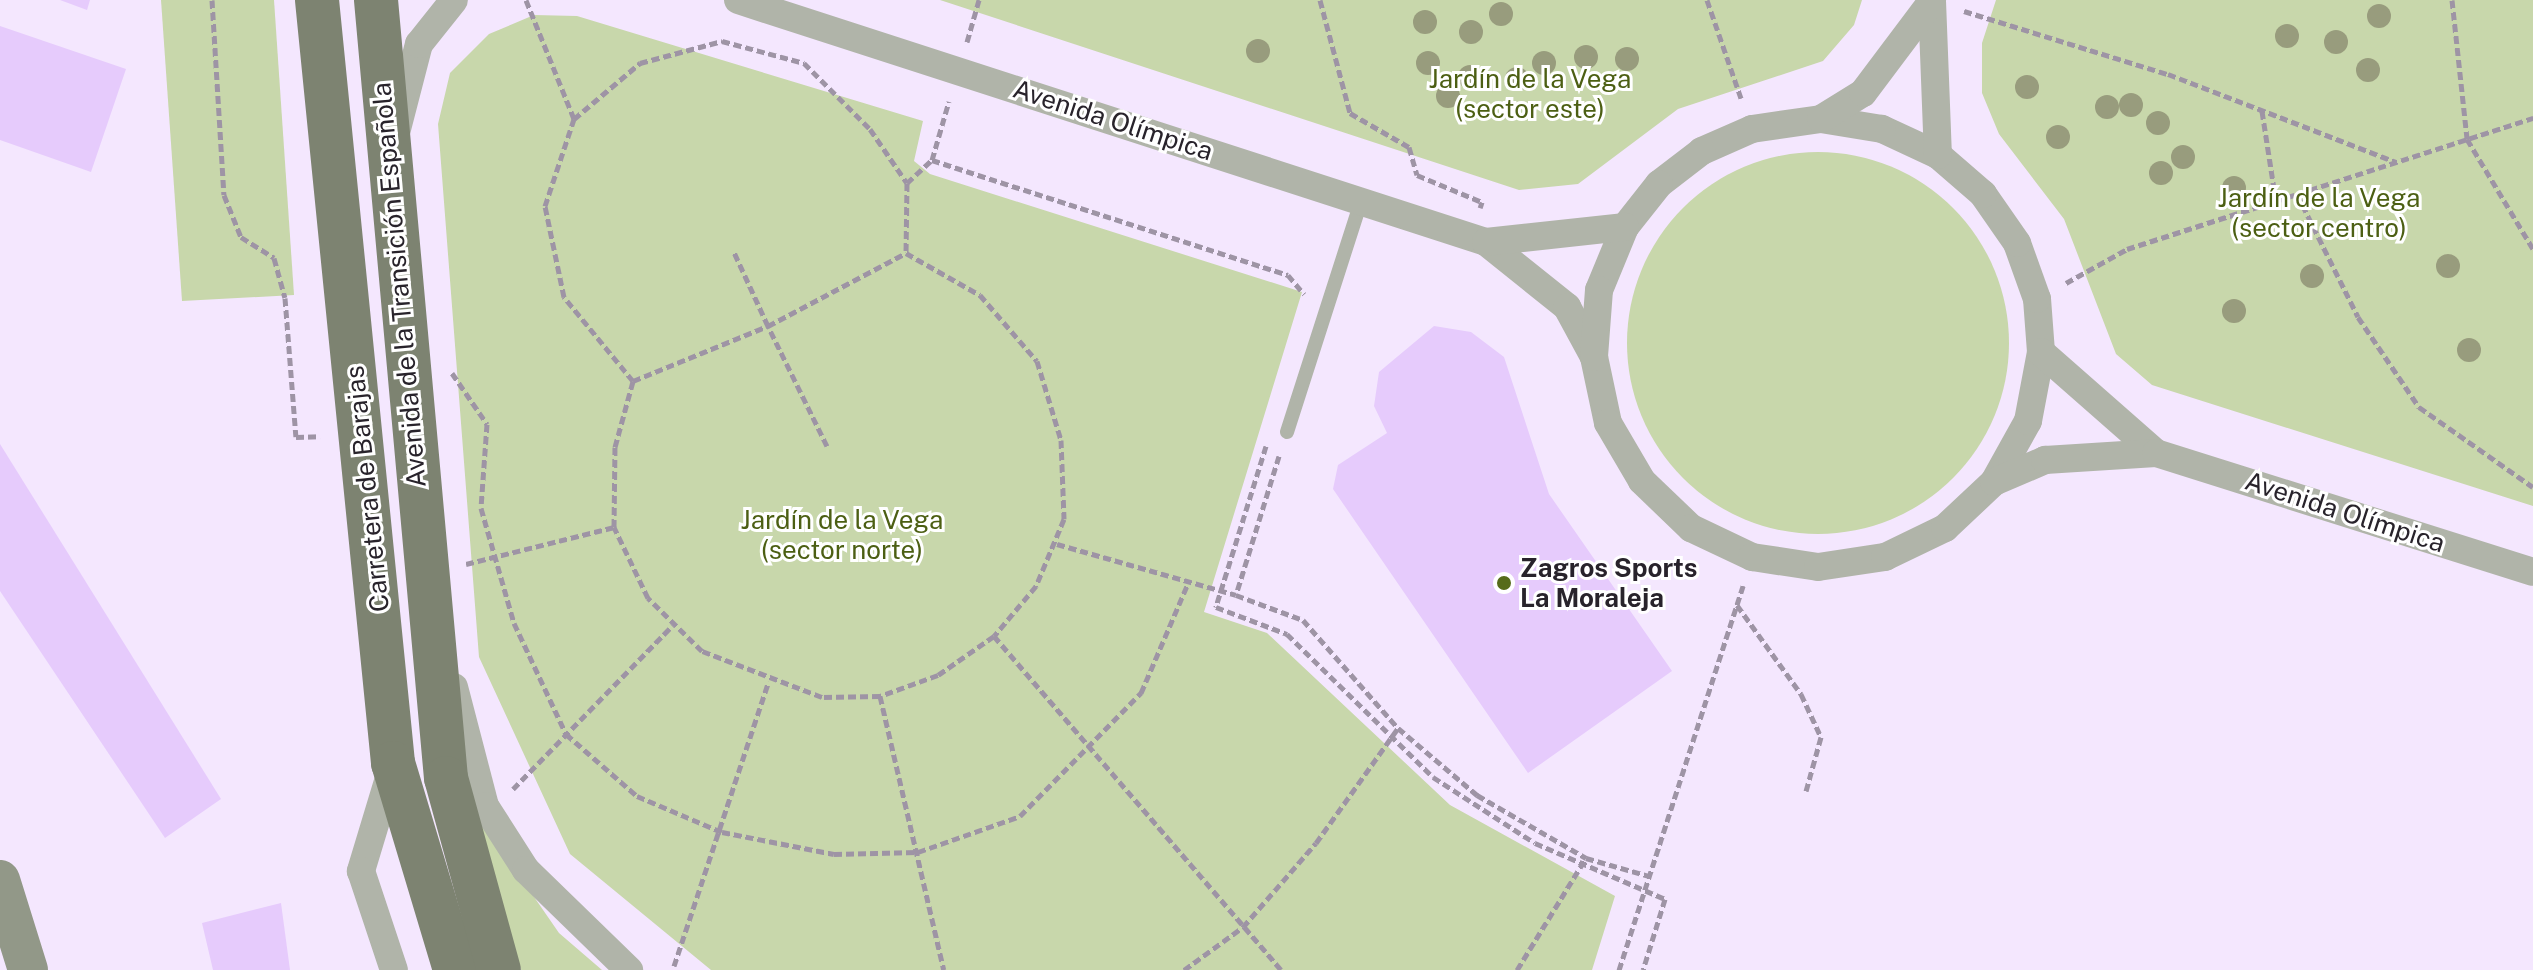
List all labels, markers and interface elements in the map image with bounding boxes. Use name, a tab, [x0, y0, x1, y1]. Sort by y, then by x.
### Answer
park label: Jardín de la Vega (sector este)	[1428, 63, 1632, 124]
street label: Avenida Olímpica	[1009, 73, 1217, 167]
street label: Avenida de la Transición Española	[366, 81, 432, 489]
park label: Jardín de la Vega (sector centro)	[2217, 182, 2421, 244]
street label: Carretera de Barajas	[339, 364, 395, 614]
street label: Avenida Olímpica	[2241, 465, 2449, 559]
park label: Jardín de la Vega (sector norte)	[740, 504, 944, 566]
place label: Zagros Sports La Moraleja	[1520, 552, 1698, 614]
marker: Zagros Sports La Moraleja	[1495, 574, 1513, 592]

